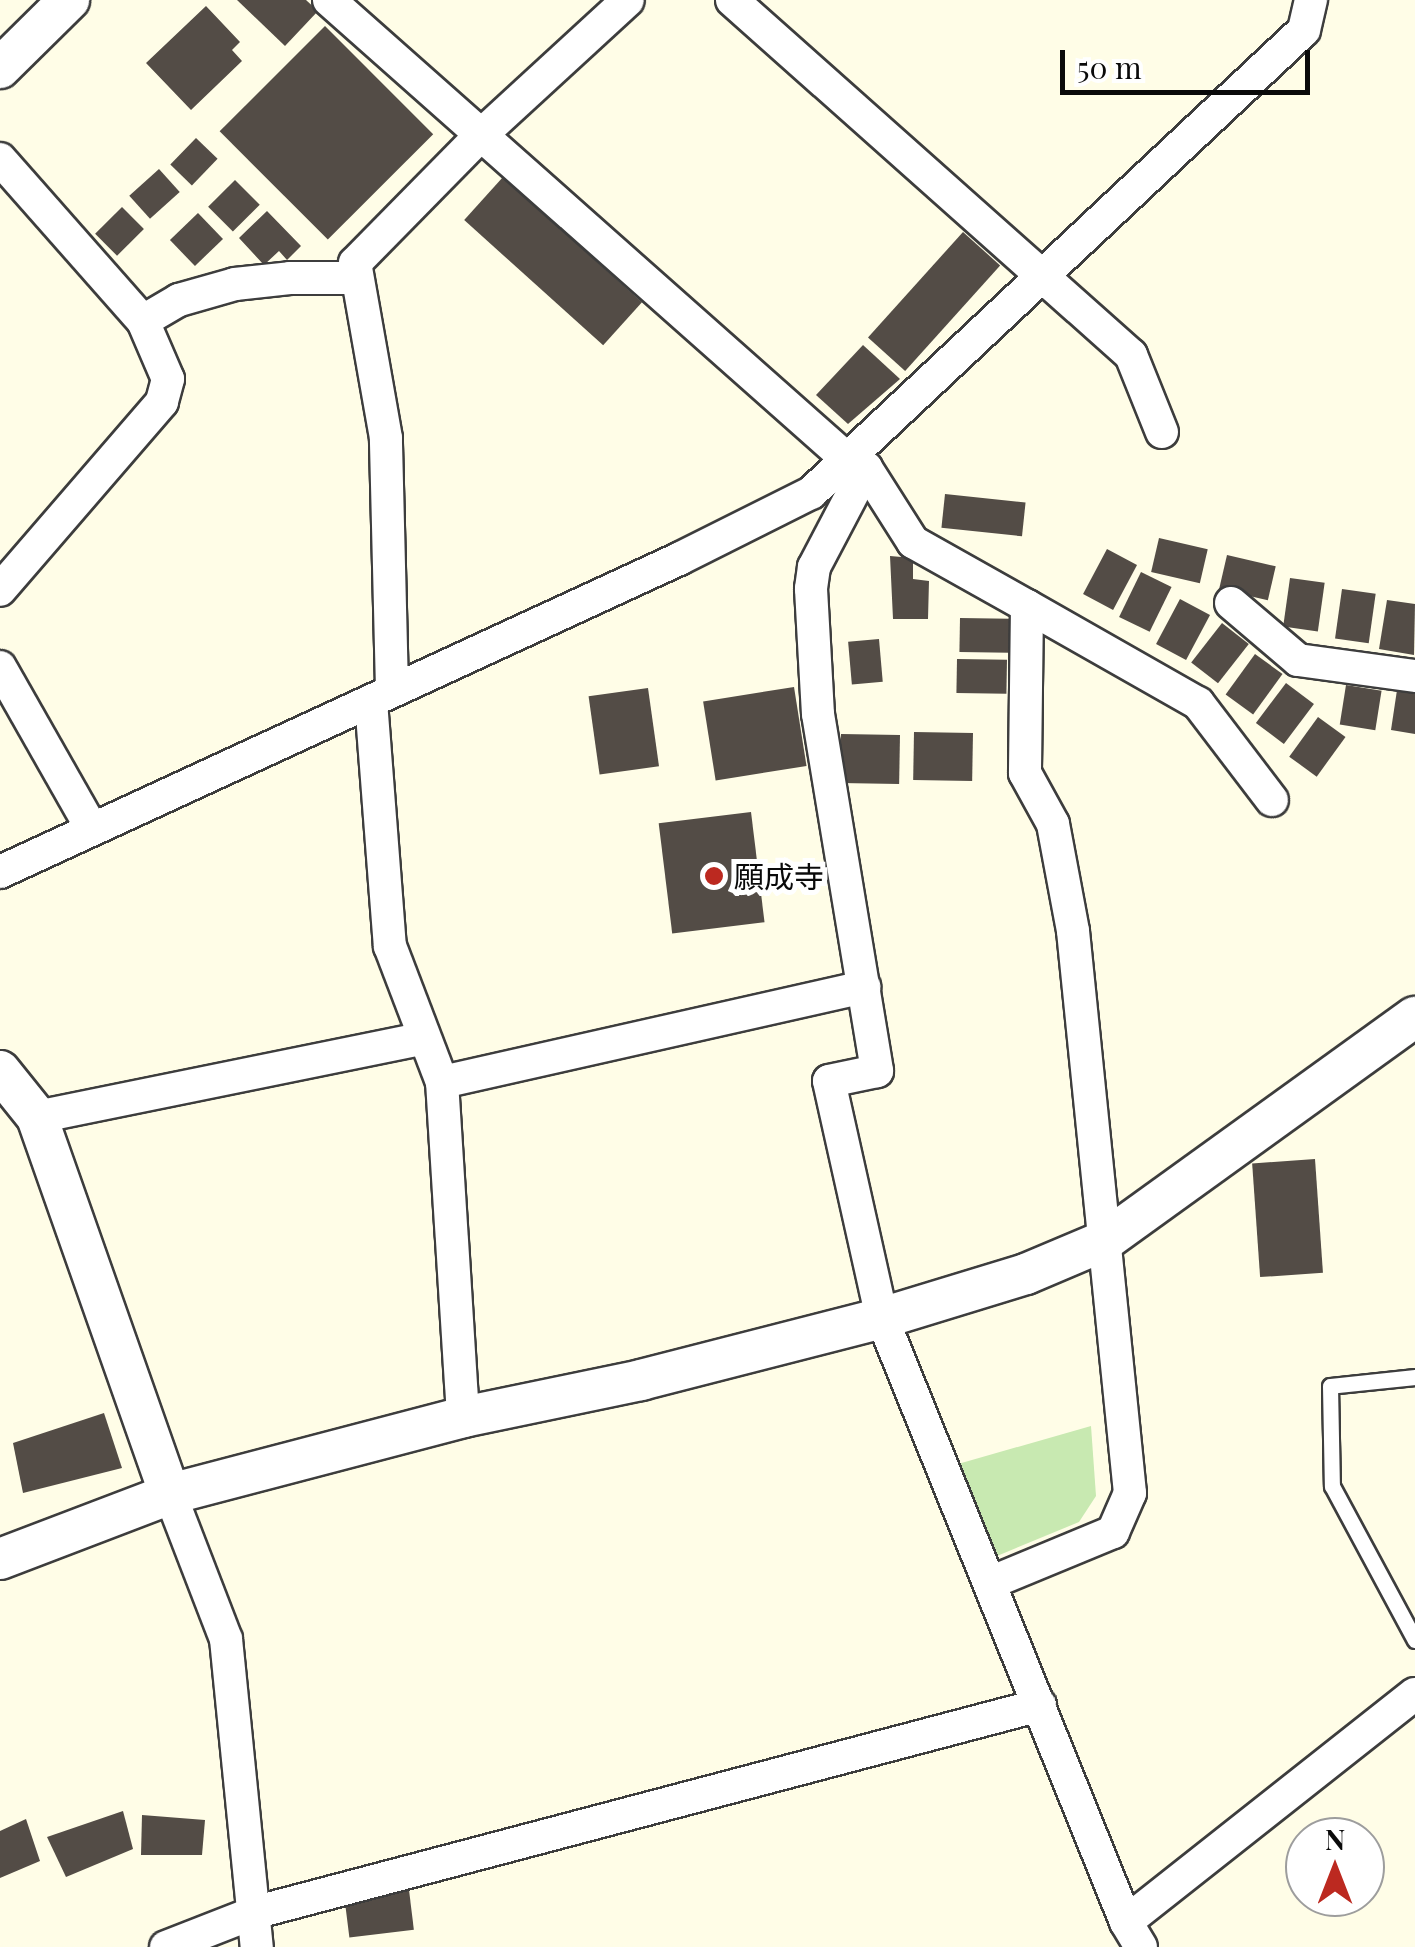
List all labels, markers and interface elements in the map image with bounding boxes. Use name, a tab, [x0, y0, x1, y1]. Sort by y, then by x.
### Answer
scale bar	[1065, 30, 1315, 92]
text: 50 m	[1077, 47, 1142, 87]
place label: 願成寺	[734, 858, 824, 894]
marker: 願成寺	[703, 865, 725, 887]
north arrow	[1285, 1817, 1385, 1917]
text: N	[1325, 1820, 1345, 1857]

